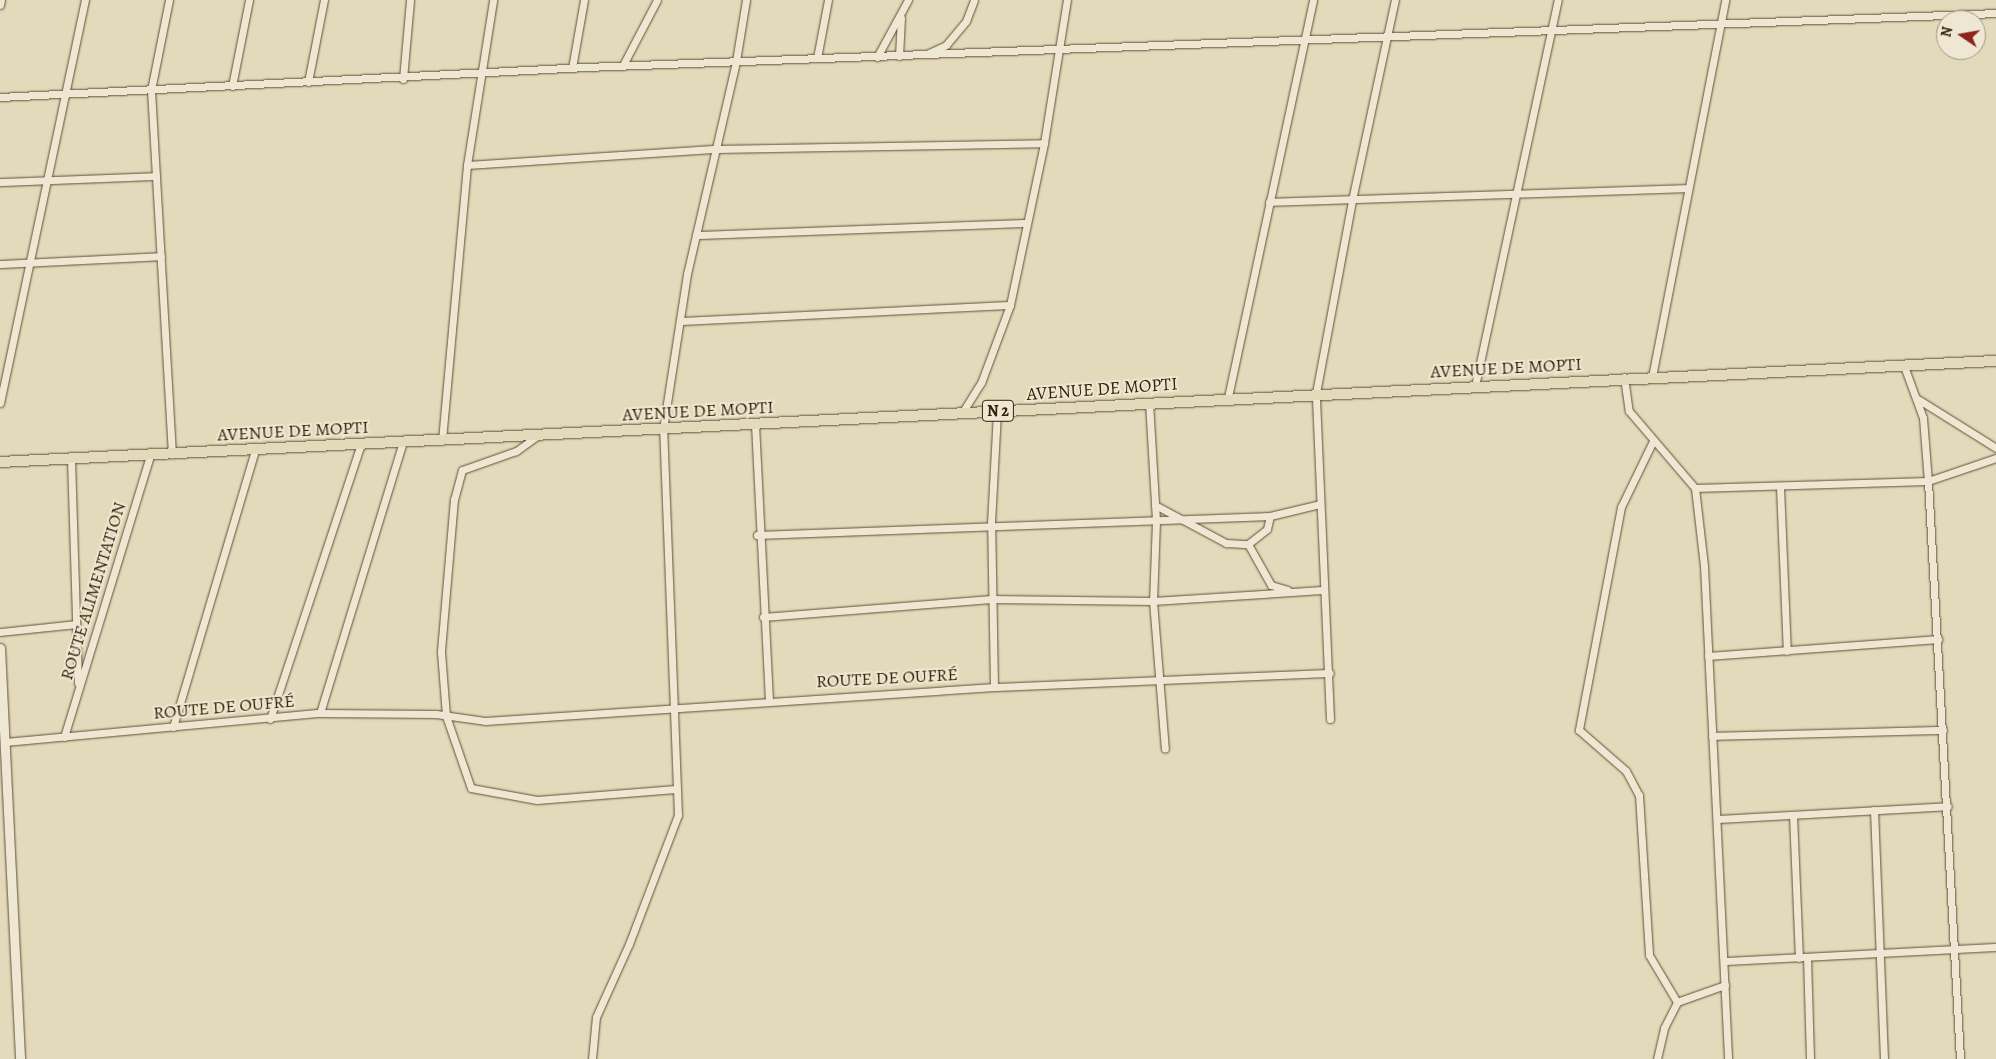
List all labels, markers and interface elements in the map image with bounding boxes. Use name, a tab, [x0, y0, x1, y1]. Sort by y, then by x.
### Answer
north arrow	[1936, 10, 1986, 60]
text: N	[1936, 25, 1957, 39]
street label: AVENUE DE MOPTI	[1430, 353, 1582, 383]
street label: AVENUE DE MOPTI	[1026, 373, 1178, 405]
street label: AVENUE DE MOPTI	[622, 396, 774, 426]
road number: N 2	[982, 398, 1014, 424]
street label: AVENUE DE MOPTI	[217, 416, 369, 446]
street label: ROUTE ALIMENTATION	[56, 499, 130, 683]
street label: ROUTE DE OUFRÉ	[816, 663, 958, 693]
street label: ROUTE DE OUFRÉ	[152, 690, 296, 724]

